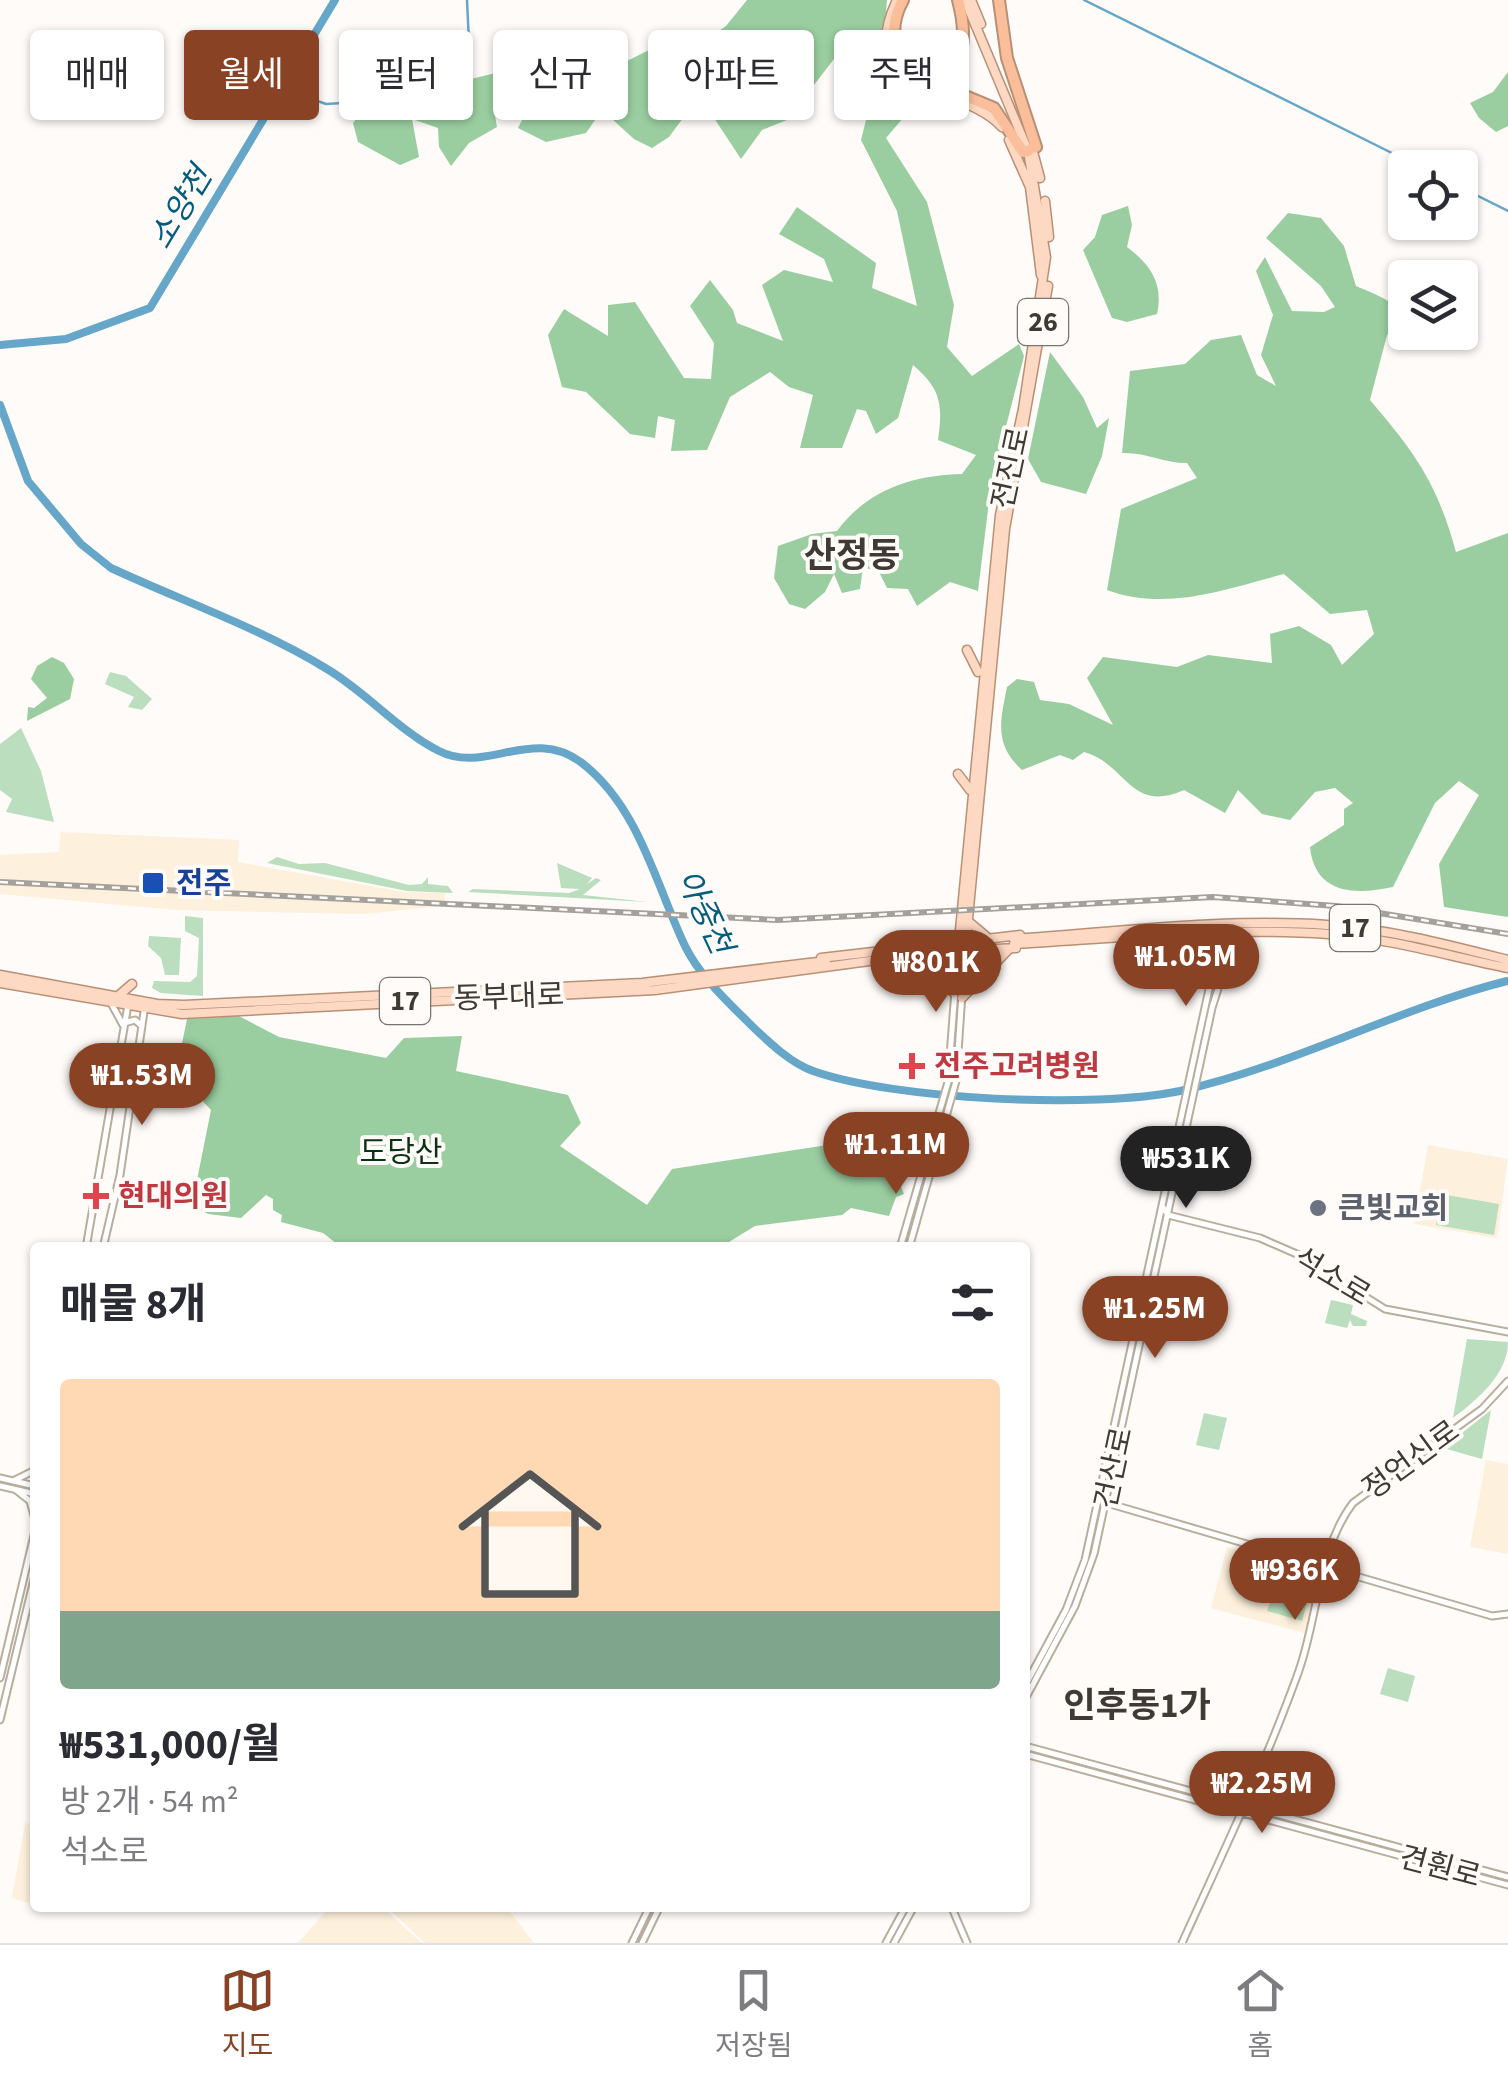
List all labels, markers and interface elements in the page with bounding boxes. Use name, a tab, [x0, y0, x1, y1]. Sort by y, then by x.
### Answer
chip: 매매	[30, 30, 164, 120]
chip: 월세	[184, 30, 319, 120]
chip: 필터	[339, 30, 473, 120]
chip: 신규	[493, 30, 628, 120]
chip: 아파트	[648, 30, 814, 120]
chip: 주택	[834, 30, 969, 120]
map controls	[1388, 150, 1478, 350]
button: locate	[1388, 150, 1478, 240]
water label: 소양천	[139, 155, 225, 258]
button: layers	[1388, 260, 1478, 350]
road number: 26	[1018, 299, 1068, 345]
street label: 전진로	[981, 423, 1041, 513]
district label: 산정동	[804, 531, 900, 581]
place label: 전주	[176, 862, 231, 905]
water label: 아중천	[664, 862, 745, 965]
marker: 전주	[140, 870, 166, 896]
road number: 17	[1330, 905, 1380, 951]
pin: ₩1.05M	[1105, 924, 1267, 1009]
pin: ₩801K	[866, 930, 1006, 1015]
text: ₩1.05M	[1135, 933, 1237, 979]
text: ₩801K	[892, 939, 980, 985]
street label: 동부대로	[453, 974, 565, 1020]
road number: 17	[380, 978, 430, 1024]
pin: ₩1.53M	[61, 1043, 223, 1128]
place label: 전주고려병원	[934, 1045, 1100, 1088]
text: ₩1.53M	[91, 1052, 193, 1098]
marker: 전주고려병원	[899, 1053, 925, 1079]
pin: ₩1.11M	[815, 1112, 977, 1197]
text: ₩1.11M	[845, 1121, 947, 1167]
pin: ₩531K	[1116, 1126, 1256, 1211]
park label: 도당산	[360, 1131, 442, 1174]
text: ₩531K	[1142, 1135, 1230, 1181]
place label: 현대의원	[118, 1175, 228, 1218]
marker: 현대의원	[83, 1183, 109, 1209]
place label: 큰빛교회	[1338, 1187, 1448, 1230]
marker: 큰빛교회	[1307, 1197, 1329, 1219]
street label: 석소로	[1285, 1237, 1379, 1317]
text: 매물 8개	[60, 1275, 207, 1335]
icon: filters	[945, 1275, 1000, 1330]
pin: ₩1.25M	[1074, 1276, 1236, 1361]
text: ₩1.25M	[1104, 1285, 1206, 1331]
street label: 정언신로	[1354, 1410, 1468, 1510]
street label: 건산로	[1084, 1423, 1144, 1513]
icon: home	[440, 1444, 620, 1624]
pin: ₩936K	[1225, 1538, 1365, 1623]
text: ₩936K	[1251, 1547, 1339, 1593]
district label: 인후동1가	[1063, 1681, 1211, 1731]
text: ₩531,000/월	[60, 1715, 281, 1775]
pin: ₩2.25M	[1181, 1751, 1343, 1836]
text: ₩2.25M	[1211, 1760, 1313, 1806]
text: 방 2개 · 54 m²	[60, 1779, 238, 1825]
text: 석소로	[60, 1829, 148, 1875]
street label: 견훤로	[1394, 1836, 1486, 1898]
tab: 지도	[220, 1963, 275, 2066]
tab: 저장됨	[715, 1963, 793, 2066]
tab: 홈	[1233, 1963, 1288, 2066]

